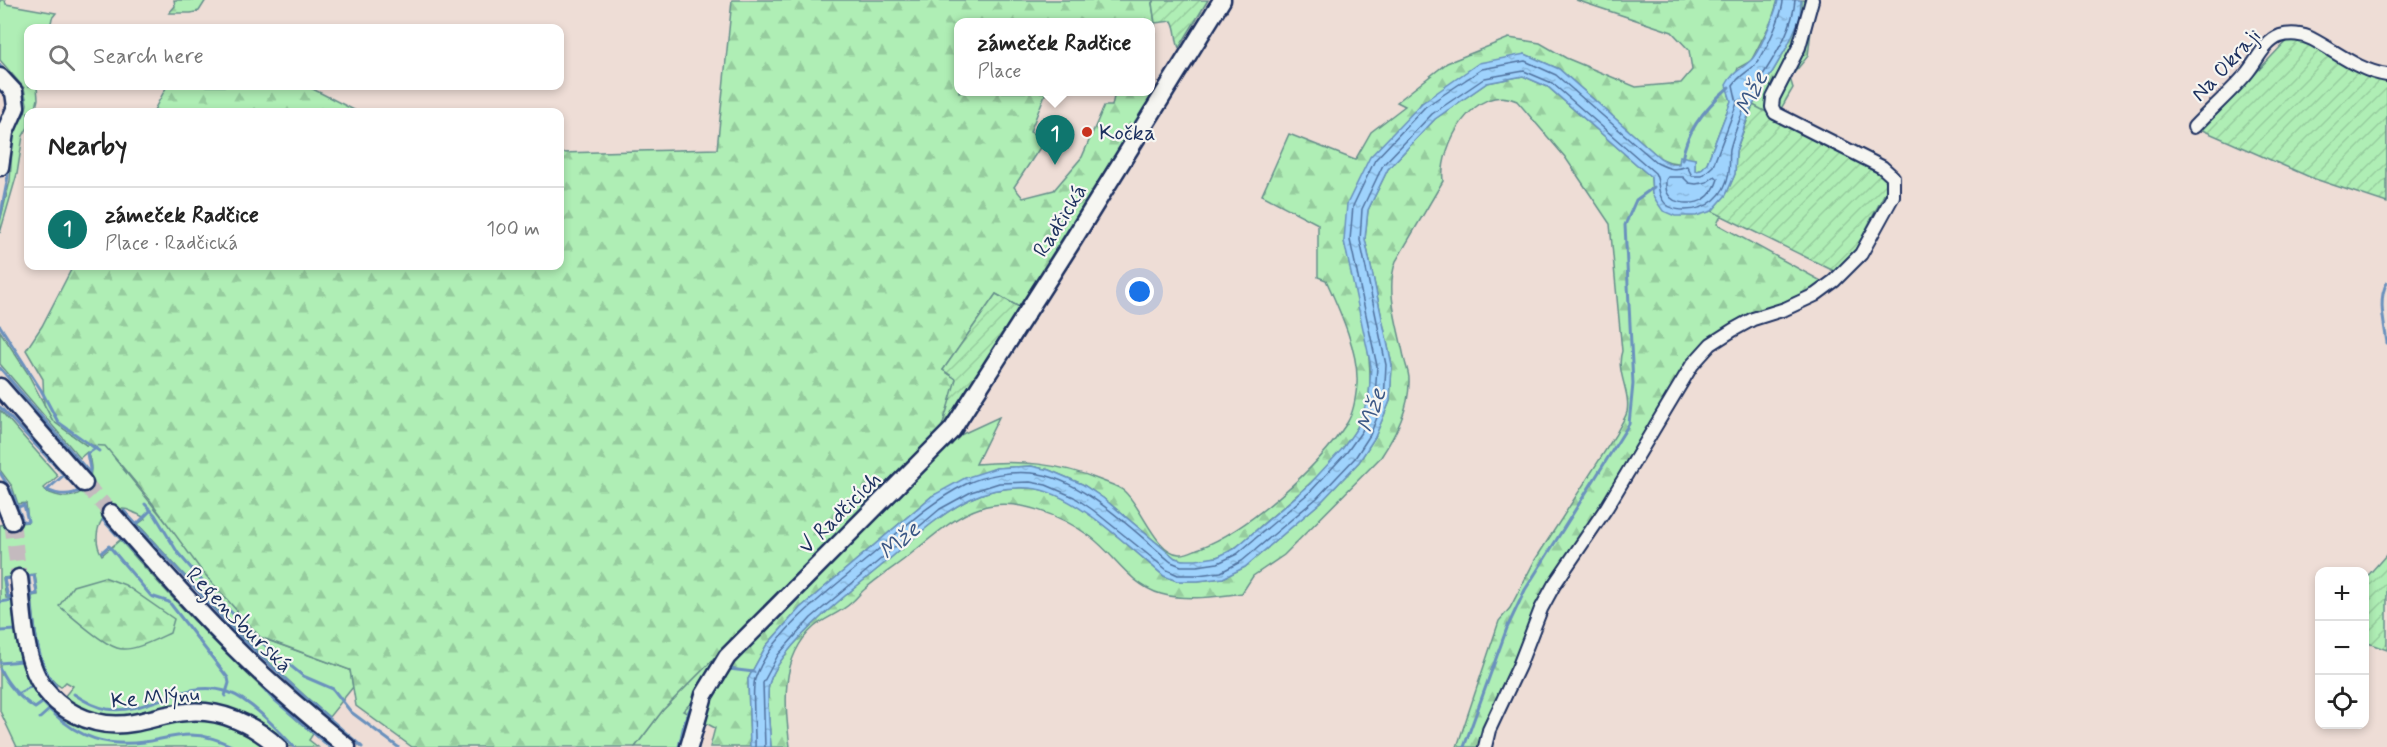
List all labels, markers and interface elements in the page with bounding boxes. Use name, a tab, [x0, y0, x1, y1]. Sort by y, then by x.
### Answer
popup	[954, 18, 1155, 96]
street label: Na Okraji	[2185, 23, 2267, 108]
search box	[24, 24, 564, 90]
text: zámeček Radčice	[978, 30, 1131, 58]
icon: search	[45, 41, 78, 74]
text: Search here	[93, 43, 204, 71]
text: Place	[978, 58, 1022, 85]
water label: Mže	[1729, 66, 1777, 121]
pin: 1	[1036, 116, 1074, 165]
place label: Kočka	[1099, 120, 1156, 148]
marker: Kočka	[1080, 125, 1094, 139]
text: Nearby	[48, 130, 127, 164]
street label: Radčická	[1027, 179, 1094, 263]
text: zámeček Radčice	[105, 202, 259, 230]
text: 1	[63, 216, 72, 243]
text: 100 m	[486, 216, 540, 243]
text: Place · Radčická	[105, 230, 238, 257]
your location	[1125, 277, 1154, 306]
water label: Mže	[1350, 383, 1395, 437]
street label: V Radčicích	[793, 466, 888, 561]
water label: Mže	[873, 514, 928, 567]
street label: Regensburská	[177, 561, 298, 682]
map controls	[2315, 567, 2369, 729]
button: +	[2315, 567, 2369, 621]
button: −	[2315, 621, 2369, 675]
button: locate	[2315, 675, 2369, 729]
street label: Ke Mlýnu	[110, 680, 201, 716]

